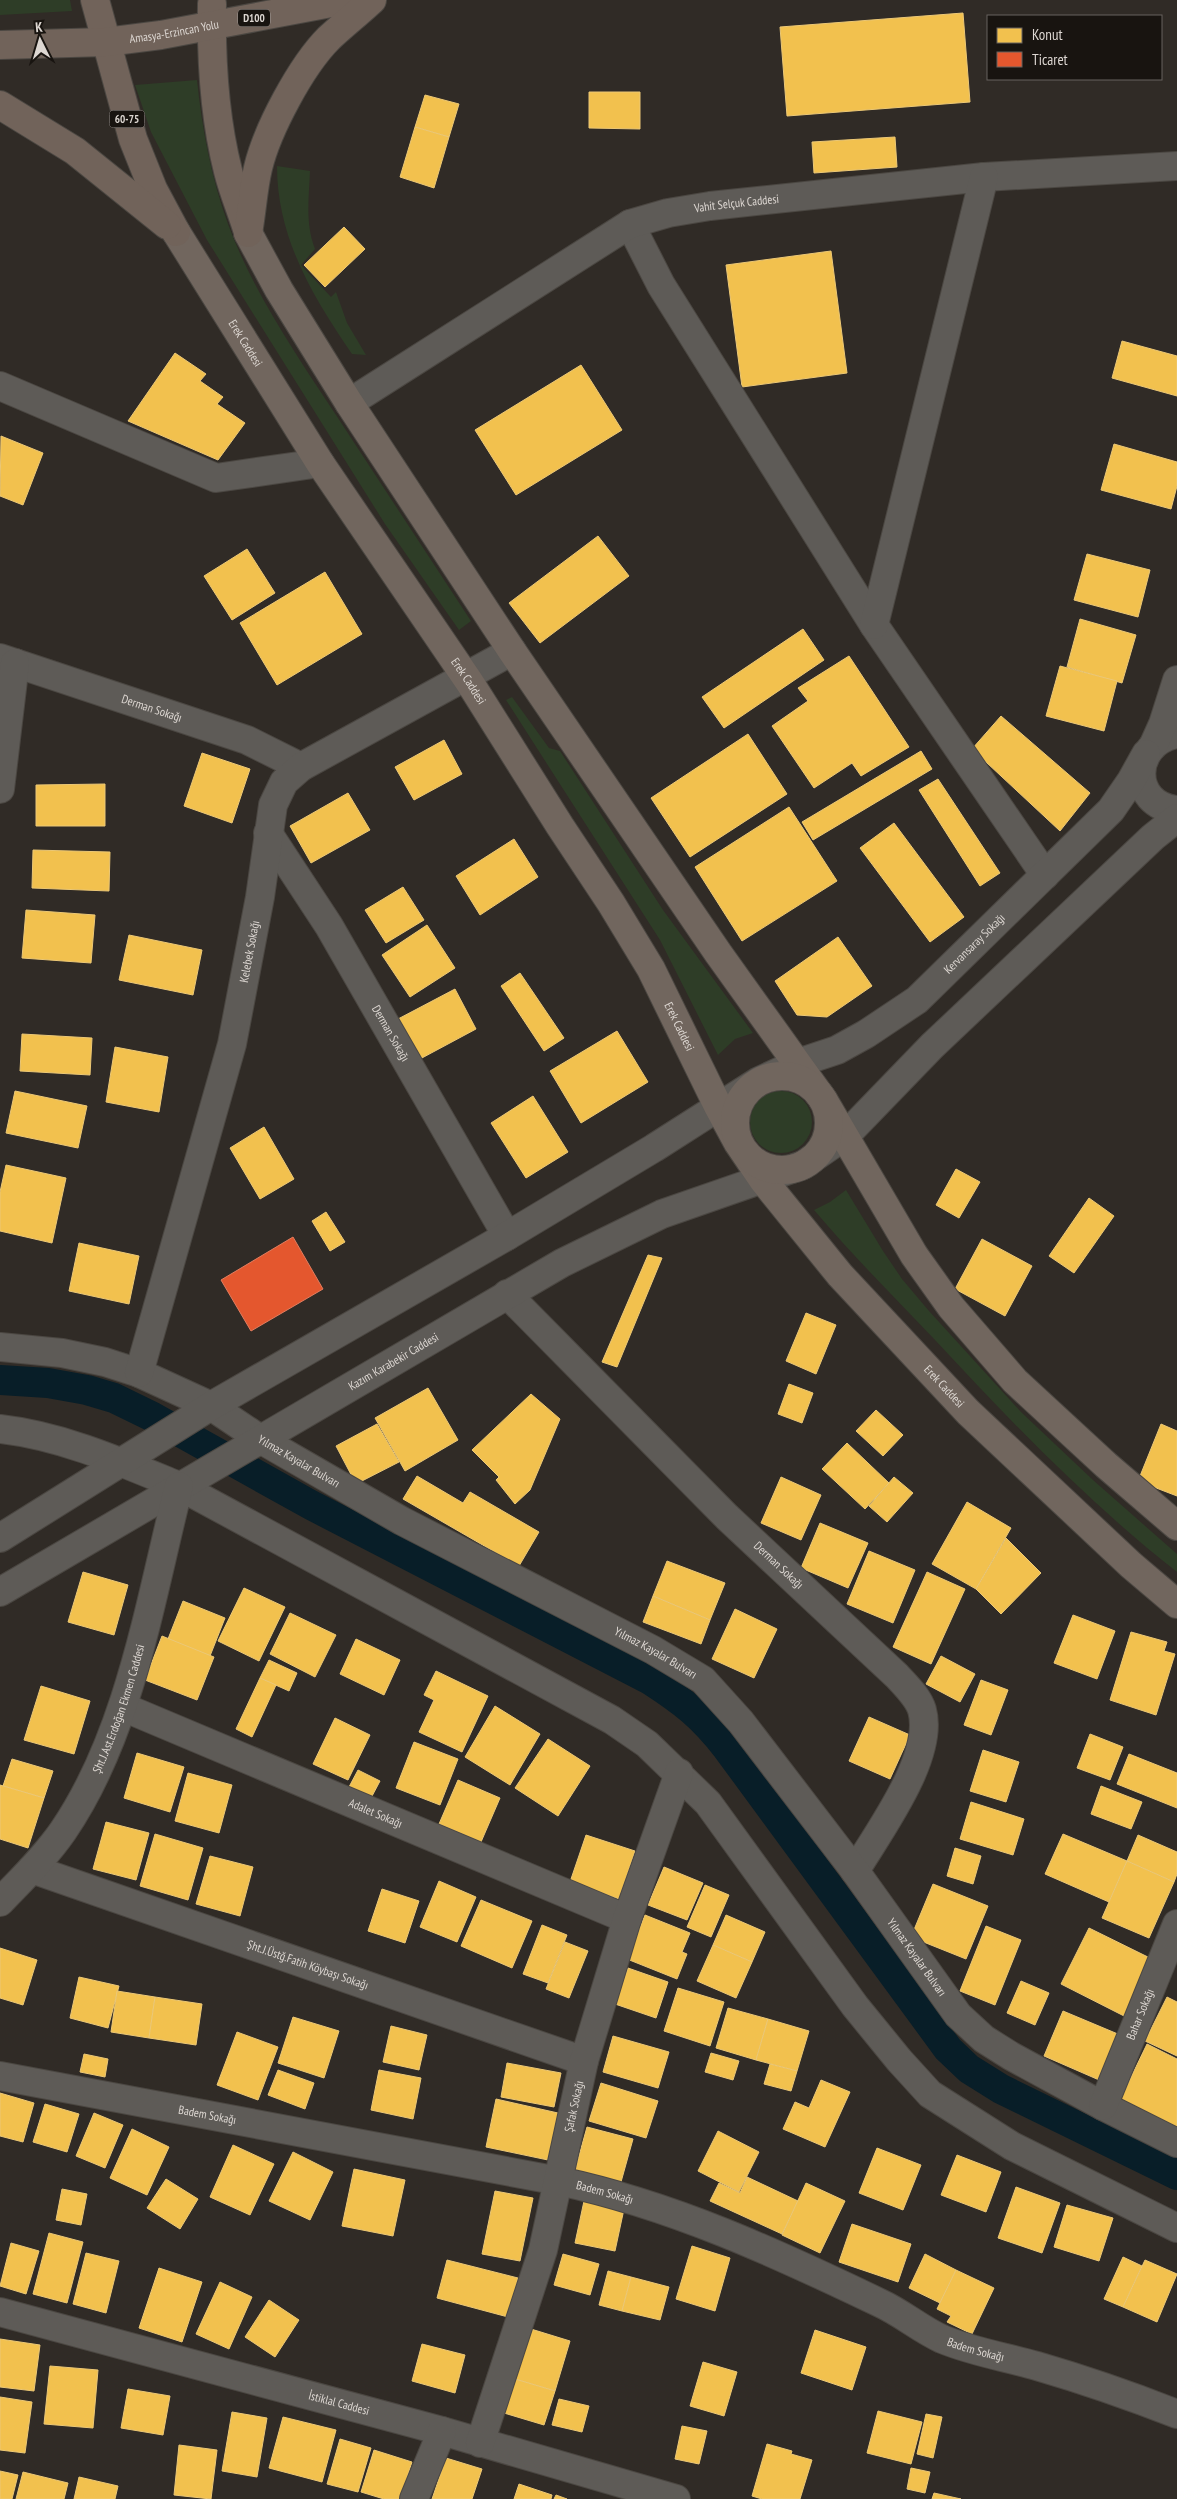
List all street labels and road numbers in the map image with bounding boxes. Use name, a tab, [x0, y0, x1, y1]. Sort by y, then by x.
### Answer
road number: D100	[238, 10, 270, 27]
street label: Amasya-Erzincan Yolu	[129, 16, 220, 46]
road number: 60-75	[110, 110, 144, 128]
street label: Vahit Selçuk Caddesi	[692, 191, 780, 216]
street label: Erek Caddesi	[225, 317, 266, 369]
street label: Erek Caddesi	[448, 655, 489, 707]
street label: Derman Sokağı	[120, 691, 184, 725]
street label: Kervansaray Sokağı	[940, 910, 1008, 977]
street label: Kelebek Sokağı	[236, 919, 262, 984]
street label: Erek Caddesi	[661, 999, 698, 1053]
street label: Derman Sokağı	[369, 1002, 413, 1064]
street label: Kazım Karabekir Caddesi	[346, 1329, 441, 1393]
street label: Erek Caddesi	[921, 1362, 968, 1410]
street label: Yılmaz Kayalar Bulvarı	[255, 1431, 343, 1491]
street label: Derman Sokağı	[751, 1538, 807, 1592]
street label: Yılmaz Kayalar Bulvarı	[612, 1623, 700, 1682]
street label: Şht.J.Ast.Erdoğan Ekmen Caddesi	[89, 1643, 147, 1776]
street label: Adalet Sokağı	[347, 1795, 405, 1831]
street label: Yılmaz Kayalar Bulvarı	[884, 1915, 950, 1999]
street label: Şht.J.Üstğ.Fatih Köybaşı Sokağı	[245, 1936, 371, 1992]
street label: Bahar Sokağı	[1123, 1986, 1157, 2042]
street label: Şafak Sokağı	[561, 2079, 587, 2133]
street label: Badem Sokağı	[177, 2102, 238, 2127]
street label: Badem Sokağı	[575, 2177, 635, 2207]
street label: Badem Sokağı	[945, 2334, 1006, 2364]
street label: İstiklal Caddesi	[307, 2387, 371, 2418]

